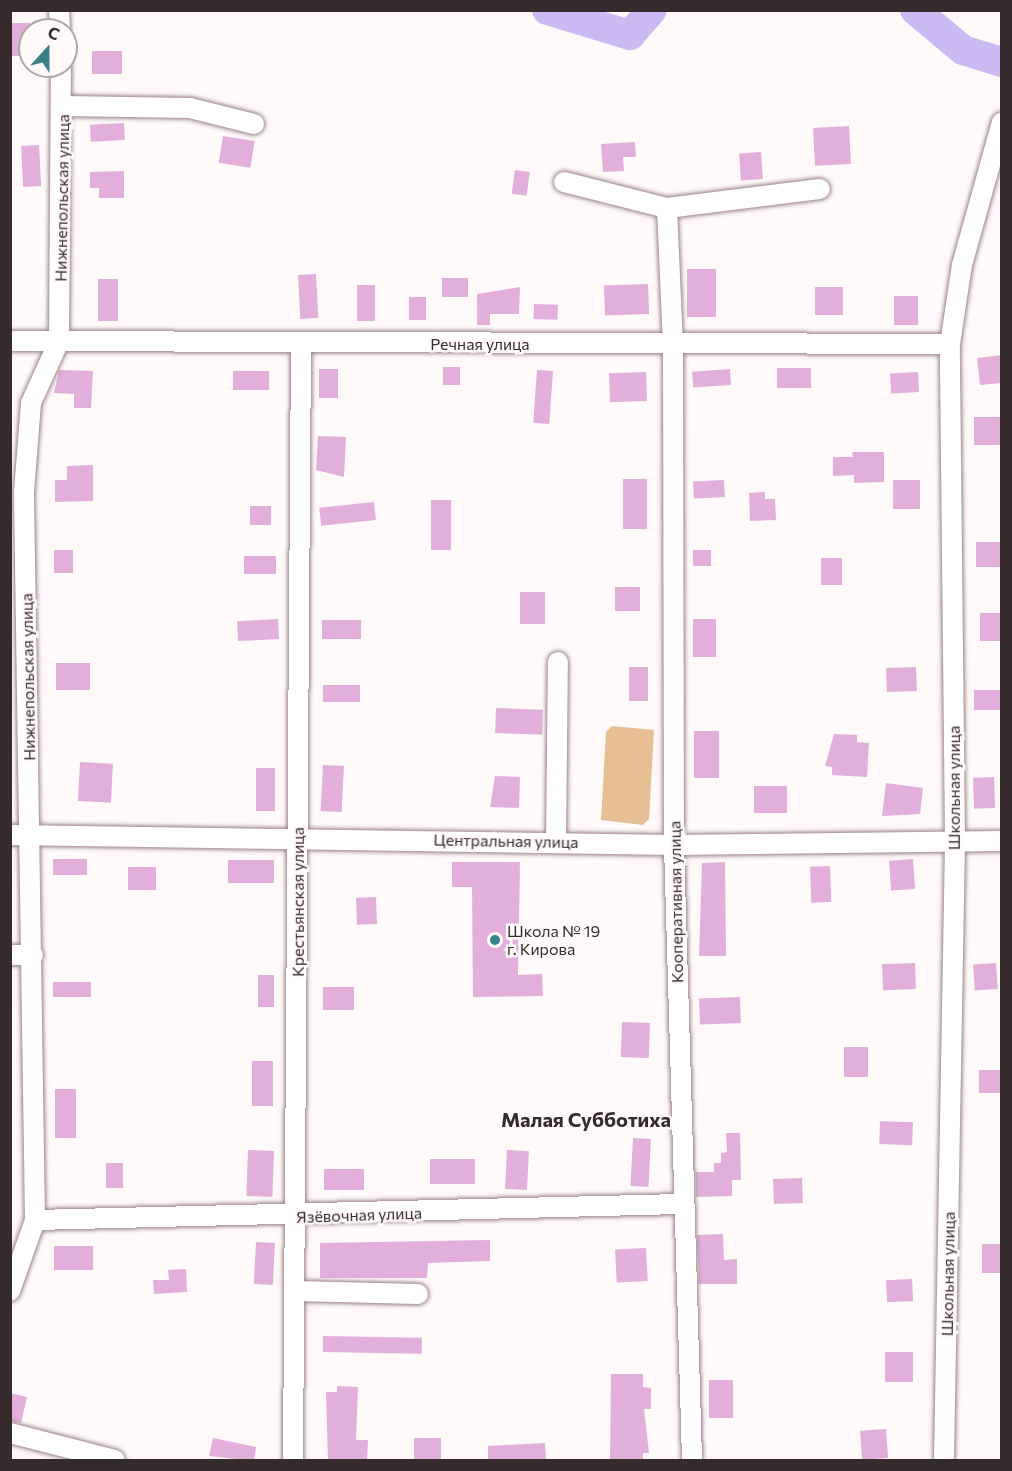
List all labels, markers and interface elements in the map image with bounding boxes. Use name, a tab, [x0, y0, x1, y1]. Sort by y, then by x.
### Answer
north arrow	[18, 18, 78, 78]
text: С	[45, 22, 62, 43]
street label: Нижнепольская улица	[51, 114, 73, 282]
street label: Речная улица	[430, 334, 530, 354]
street label: Нижнепольская улица	[17, 593, 39, 761]
street label: Школьная улица	[944, 726, 964, 850]
street label: Кооперативная улица	[665, 821, 687, 983]
street label: Крестьянская улица	[288, 827, 308, 977]
street label: Центральная улица	[433, 830, 579, 852]
place label: Школа № 19 г. Кирова	[507, 921, 600, 959]
marker: Школа № 19 г. Кирова	[488, 933, 502, 947]
district label: Малая Субботиха	[501, 1107, 671, 1131]
street label: Язёвочная улица	[296, 1203, 422, 1227]
street label: Школьная улица	[937, 1212, 959, 1336]

